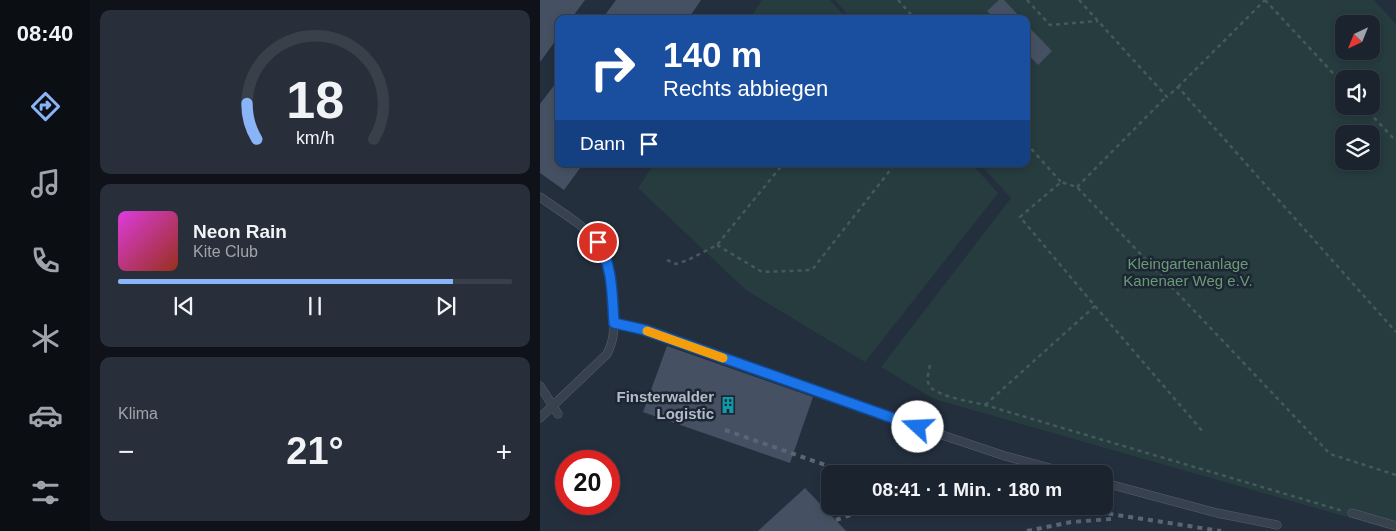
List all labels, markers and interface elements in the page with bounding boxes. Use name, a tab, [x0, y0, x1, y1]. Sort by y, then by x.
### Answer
north arrow	[1335, 15, 1380, 60]
map controls	[1335, 15, 1380, 170]
text: 08:40	[17, 21, 73, 46]
icon: right	[580, 35, 645, 100]
text: 140 m	[663, 35, 762, 74]
button: sound	[1335, 70, 1380, 115]
text: 18	[286, 71, 344, 129]
text: Rechts abbiegen	[663, 76, 828, 101]
icon: directions	[28, 89, 63, 124]
button: layers	[1335, 125, 1380, 170]
text: km/h	[296, 128, 334, 148]
icon: arrive	[635, 130, 663, 158]
text: Dann	[580, 133, 625, 154]
icon: music	[28, 166, 63, 201]
text: Neon Rain	[193, 221, 287, 242]
pin	[577, 221, 619, 263]
icon: arrive	[584, 228, 612, 256]
icon: phone	[28, 243, 63, 278]
text: Kite Club	[193, 243, 258, 260]
park label: Kleingartenanlage Kanenaer Weg e.V.	[1123, 255, 1253, 289]
icon: previous	[170, 292, 198, 320]
icon: pause	[301, 292, 329, 320]
icon: next	[432, 292, 460, 320]
icon: climate	[28, 321, 63, 356]
place label: Finsterwalder Logistic	[616, 388, 714, 422]
building icon: Finsterwalder Logistic	[718, 395, 738, 415]
icon: car	[28, 398, 63, 433]
position arrow	[891, 400, 943, 452]
text: Klima	[118, 405, 158, 422]
text: 21°	[286, 430, 344, 472]
text: −	[118, 436, 134, 467]
text: +	[496, 436, 512, 467]
speed limit sign: 20	[555, 450, 620, 515]
icon: filters	[28, 475, 63, 510]
text: 08:41 · 1 Min. · 180 m	[872, 479, 1062, 500]

